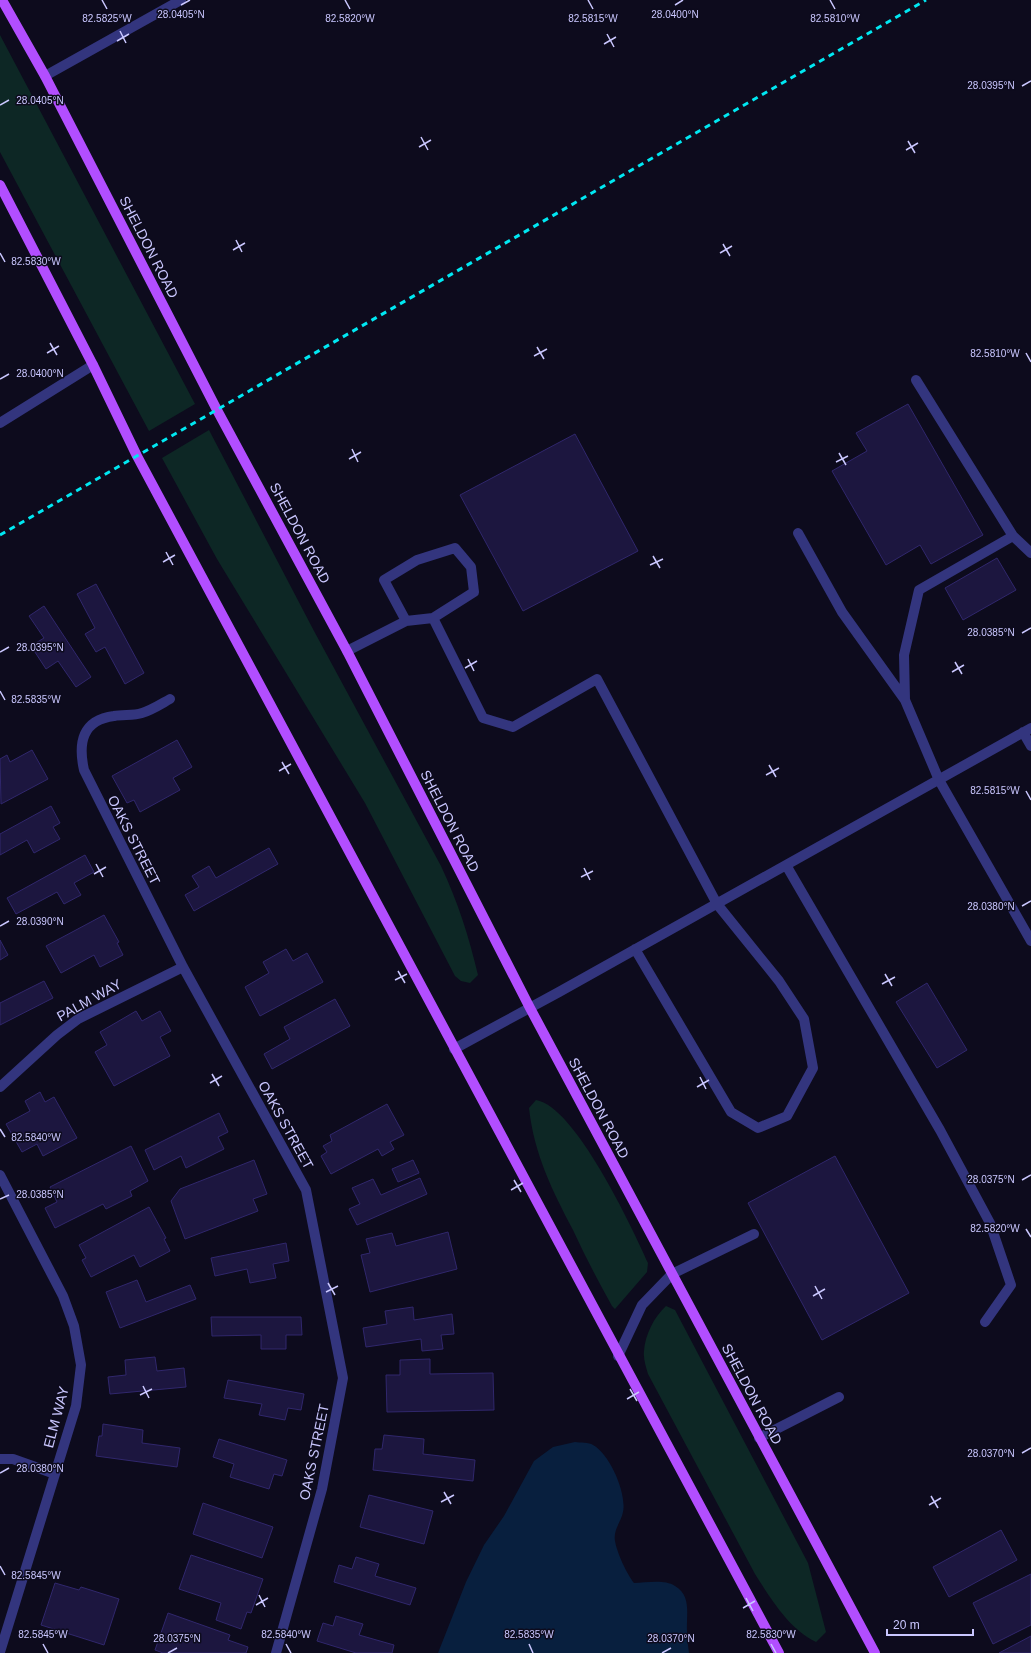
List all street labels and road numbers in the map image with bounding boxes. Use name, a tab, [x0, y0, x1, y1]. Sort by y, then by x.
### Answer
street label: SHELDON ROAD	[116, 193, 182, 301]
street label: SHELDON ROAD	[267, 480, 333, 586]
street label: SHELDON ROAD	[417, 767, 483, 875]
street label: OAKS STREET	[105, 793, 164, 888]
street label: PALM WAY	[54, 975, 125, 1024]
street label: SHELDON ROAD	[566, 1055, 632, 1161]
street label: OAKS STREET	[255, 1078, 317, 1172]
street label: SHELDON ROAD	[719, 1341, 785, 1447]
street label: ELM WAY	[40, 1384, 72, 1450]
street label: OAKS STREET	[296, 1402, 332, 1502]

